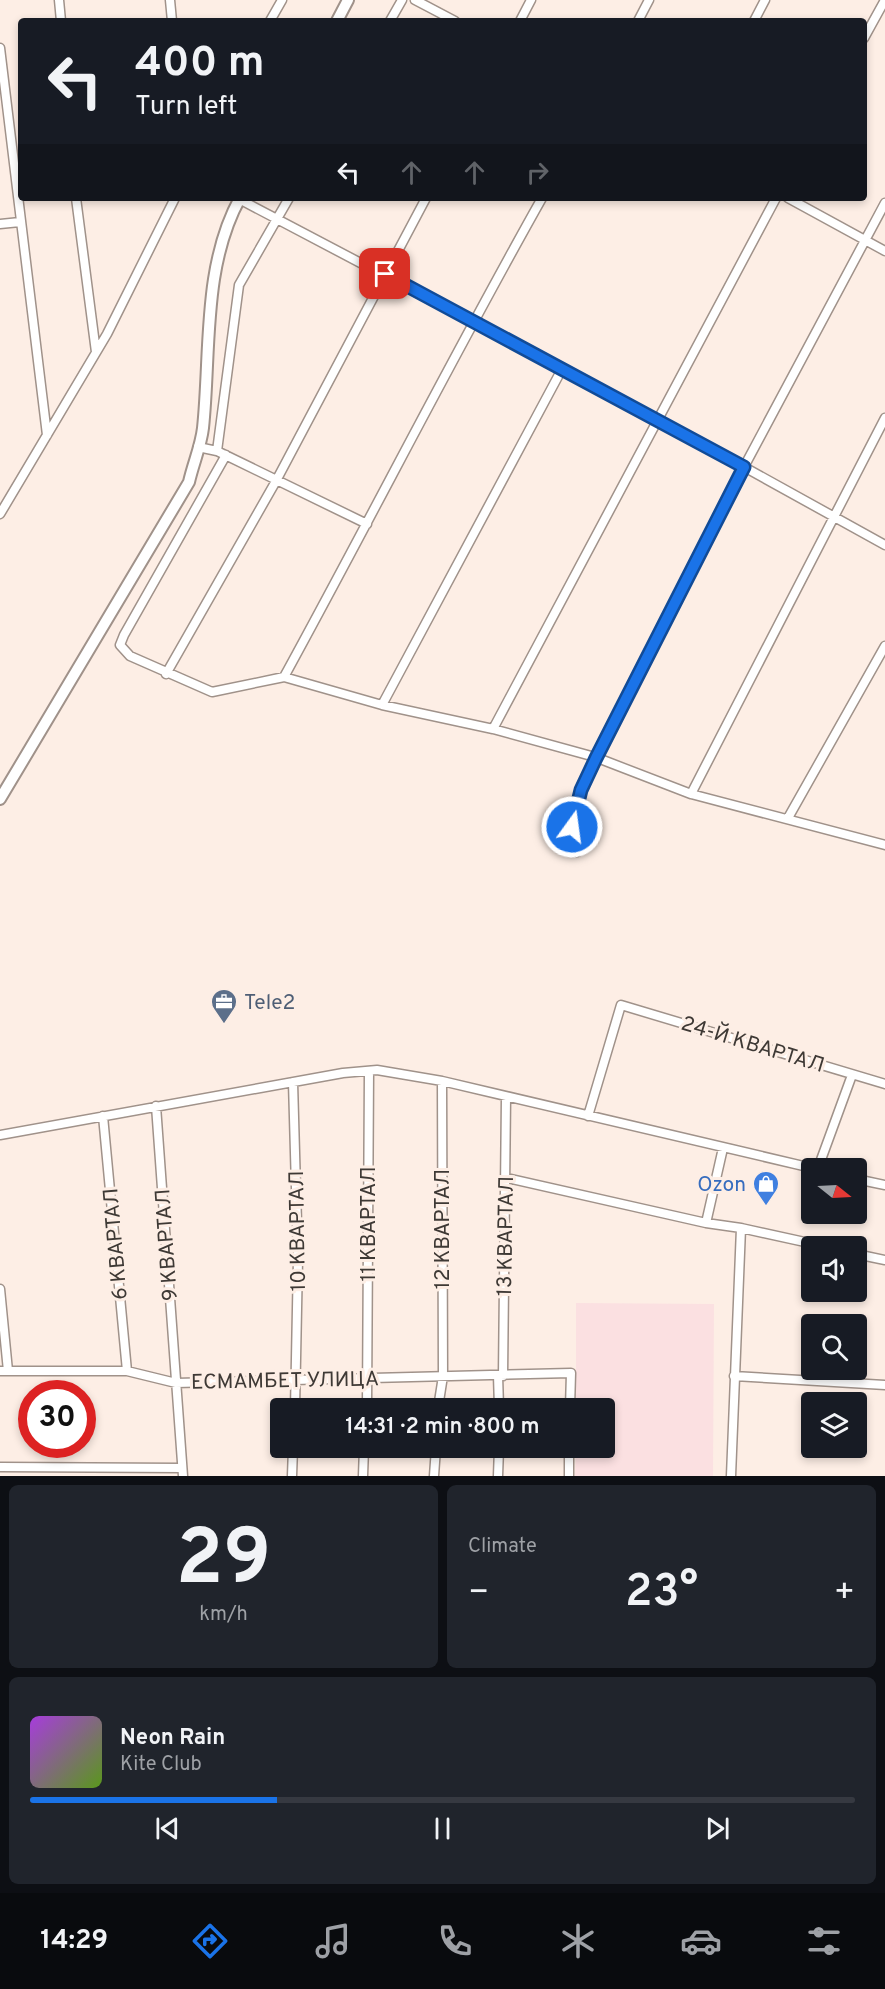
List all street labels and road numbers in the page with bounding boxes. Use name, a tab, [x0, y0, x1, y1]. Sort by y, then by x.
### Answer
street label: 24-Й КВАРТАЛ	[678, 1010, 828, 1080]
street label: 11 КВАРТАЛ	[356, 1166, 383, 1282]
street label: 12 КВАРТАЛ	[430, 1169, 457, 1289]
street label: 10 КВАРТАЛ	[284, 1170, 313, 1292]
street label: 13 КВАРТАЛ	[492, 1176, 521, 1296]
street label: 6 КВАРТАЛ	[98, 1187, 135, 1301]
street label: 9 КВАРТАЛ	[150, 1188, 185, 1302]
street label: ЕСМАМБЕТ УЛИЦА	[191, 1366, 379, 1397]

